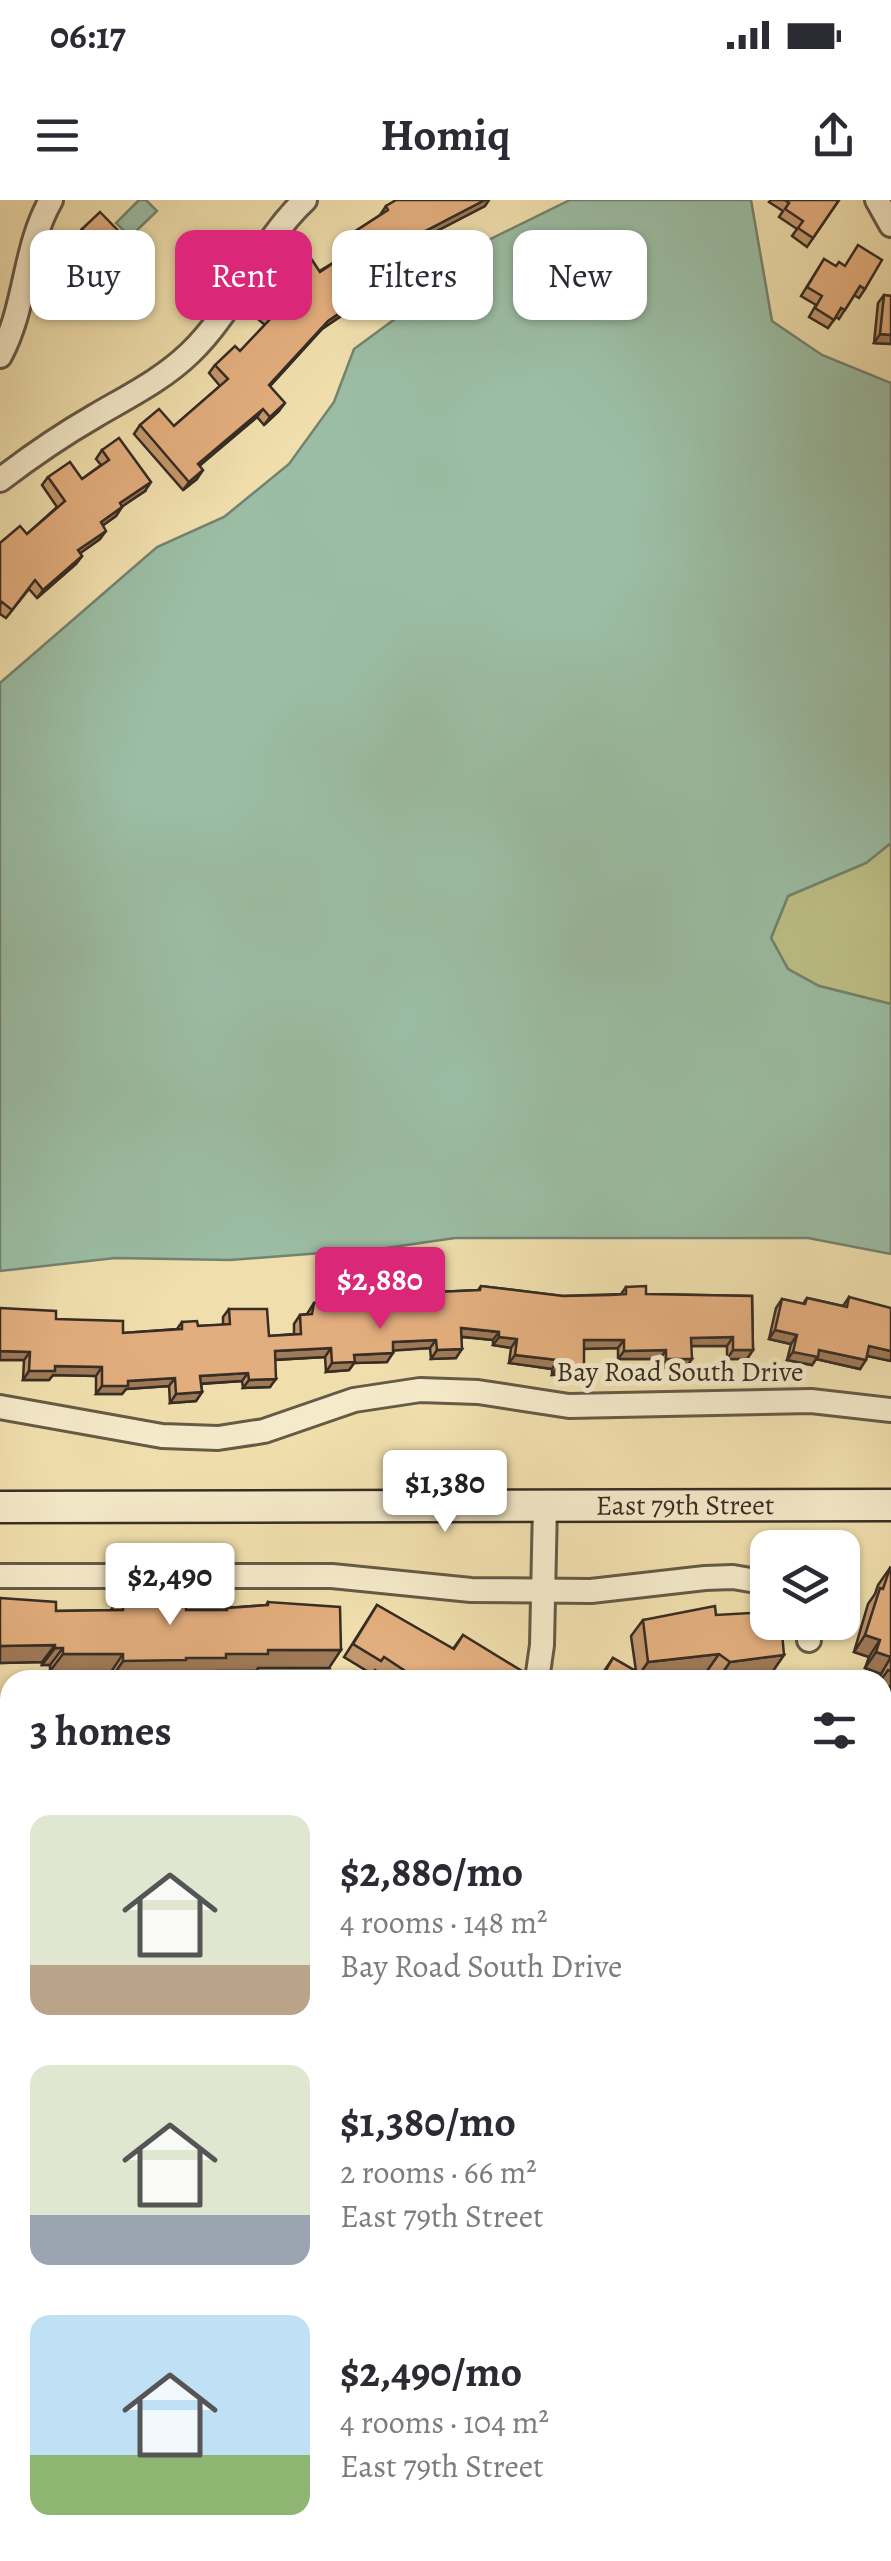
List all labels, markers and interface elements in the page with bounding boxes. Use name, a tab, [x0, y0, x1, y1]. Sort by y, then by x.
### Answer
text: 06:17	[50, 9, 126, 61]
text: Homiq	[380, 104, 511, 166]
icon: menu	[30, 108, 85, 163]
icon: share	[806, 108, 861, 163]
chip: Buy	[30, 230, 155, 320]
chip: Rent	[175, 230, 312, 320]
chip: Filters	[332, 230, 493, 320]
chip: New	[513, 230, 647, 320]
pin: $2,880	[299, 1247, 461, 1332]
text: $2,880	[337, 1257, 423, 1301]
street label: Bay Road South Drive	[556, 1353, 804, 1391]
pin: $1,380	[364, 1450, 526, 1535]
text: $1,380	[405, 1460, 485, 1504]
street label: East 79th Street	[596, 1486, 774, 1525]
map controls	[750, 1530, 860, 1640]
button: layers	[750, 1530, 860, 1640]
pin: $2,490	[89, 1543, 251, 1628]
text: $2,490	[128, 1553, 212, 1597]
text: 3 homes	[30, 1702, 172, 1759]
icon: filters	[807, 1703, 862, 1758]
text: $2,880/mo	[340, 1843, 523, 1900]
icon: home	[110, 1855, 230, 1975]
text: 4 rooms · 148 m²	[340, 1900, 548, 1944]
text: Bay Road South Drive	[340, 1944, 622, 1988]
text: $1,380/mo	[340, 2093, 516, 2150]
icon: home	[110, 2105, 230, 2225]
text: 2 rooms · 66 m²	[340, 2150, 537, 2194]
text: East 79th Street	[340, 2194, 544, 2238]
text: $2,490/mo	[340, 2343, 522, 2400]
icon: home	[110, 2355, 230, 2475]
text: 4 rooms · 104 m²	[340, 2400, 549, 2444]
text: East 79th Street	[340, 2444, 544, 2488]

